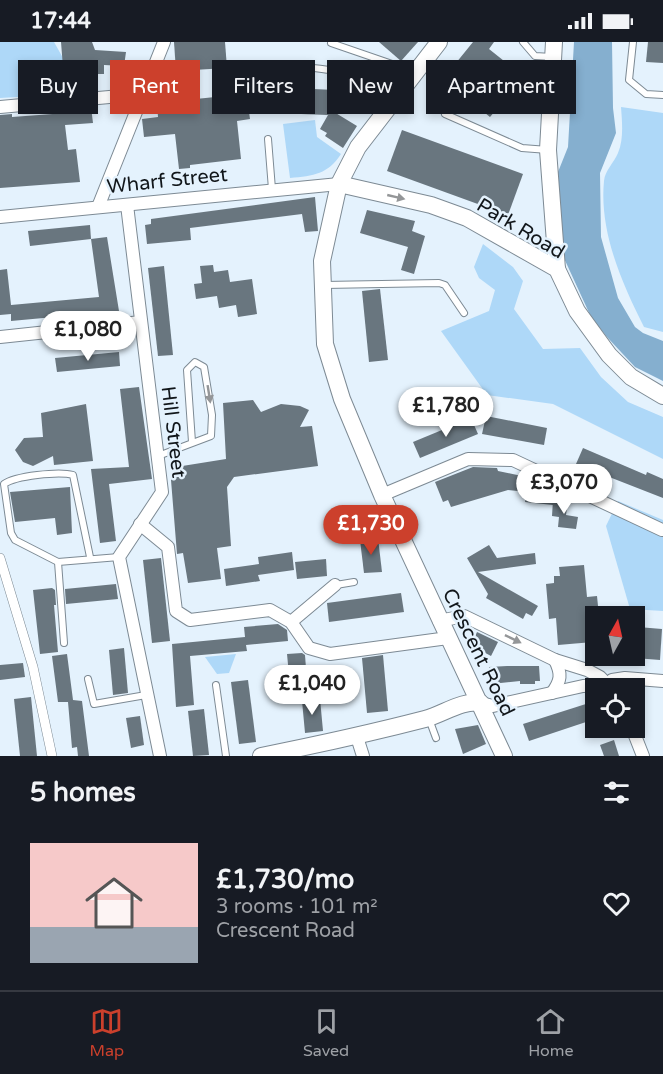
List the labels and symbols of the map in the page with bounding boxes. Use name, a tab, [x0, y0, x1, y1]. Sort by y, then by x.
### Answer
street label: Wharf Street	[106, 163, 229, 199]
one-way arrow	[386, 192, 405, 202]
street label: Park Road	[472, 193, 569, 264]
pin: £1,080	[39, 311, 137, 362]
street label: Hill Street	[155, 385, 191, 480]
one-way arrow	[204, 385, 213, 404]
pin: £1,780	[397, 387, 495, 438]
pin: £3,070	[515, 464, 613, 515]
pin: £1,730	[322, 505, 420, 556]
street label: Crescent Road	[437, 585, 519, 720]
north arrow	[585, 606, 645, 666]
one-way arrow	[504, 635, 521, 644]
pin: £1,040	[263, 665, 361, 716]

